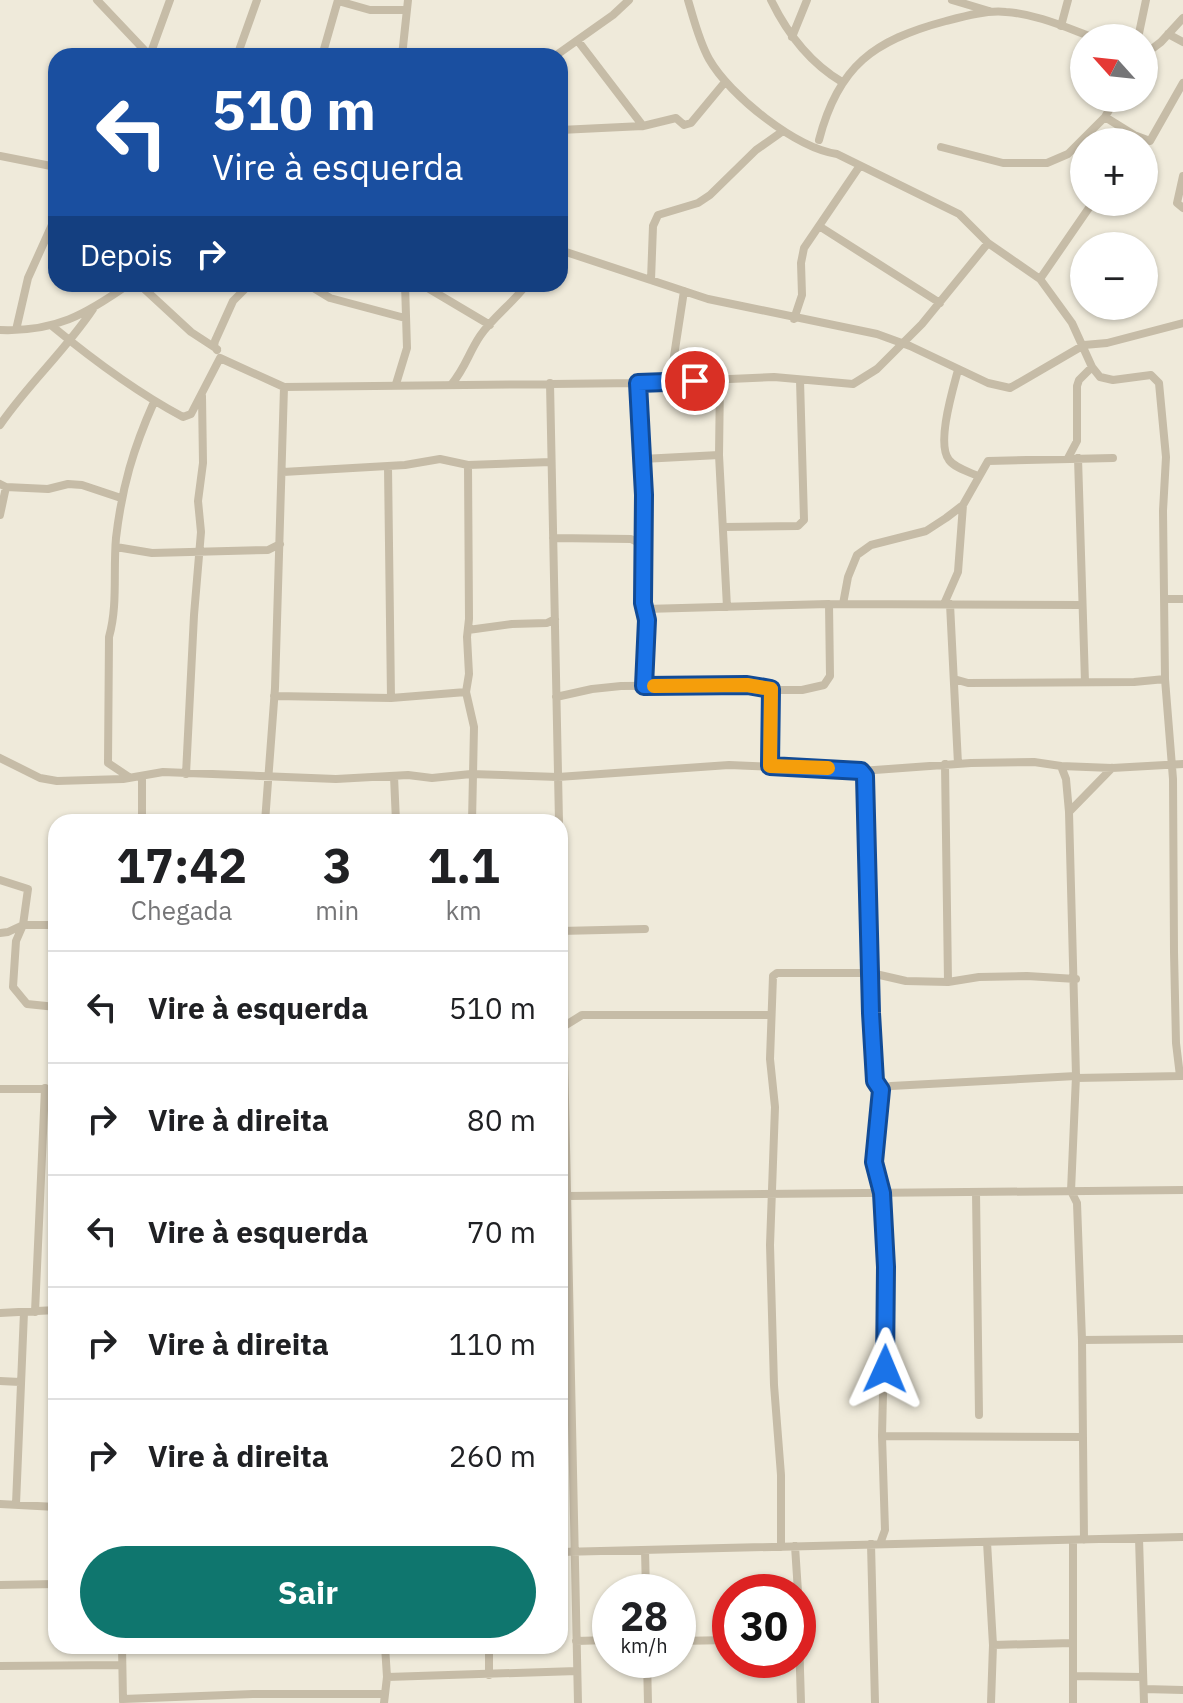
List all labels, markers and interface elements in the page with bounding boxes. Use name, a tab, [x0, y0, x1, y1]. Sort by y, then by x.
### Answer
north arrow	[1070, 24, 1158, 112]
map controls	[1070, 24, 1158, 320]
text: 510 m	[212, 73, 376, 145]
icon: left	[80, 80, 184, 184]
button: +	[1070, 128, 1158, 216]
text: Vire à esquerda	[212, 143, 463, 190]
icon: right	[189, 232, 233, 276]
button: −	[1070, 232, 1158, 320]
text: Depois	[80, 235, 173, 274]
pin	[661, 347, 729, 415]
icon: arrive	[673, 359, 717, 403]
text: 17:42	[116, 834, 247, 896]
text: 3	[323, 834, 352, 896]
text: 1.1	[427, 834, 500, 896]
text: Chegada	[131, 893, 232, 927]
text: min	[315, 893, 359, 927]
text: km	[445, 893, 482, 927]
icon: left	[80, 985, 124, 1029]
text: Vire à esquerda	[148, 988, 368, 1027]
text: 510 m	[449, 988, 536, 1027]
icon: right	[80, 1097, 124, 1141]
text: Vire à direita	[148, 1100, 329, 1139]
text: 80 m	[467, 1100, 536, 1139]
icon: left	[80, 1209, 124, 1253]
text: Vire à esquerda	[148, 1212, 368, 1251]
text: 70 m	[467, 1212, 536, 1251]
icon: right	[80, 1321, 124, 1365]
text: Vire à direita	[148, 1324, 329, 1363]
text: 110 m	[449, 1324, 536, 1363]
position arrow	[843, 1327, 927, 1411]
icon: right	[80, 1433, 124, 1477]
text: Vire à direita	[148, 1436, 329, 1475]
text: 260 m	[449, 1436, 536, 1475]
button: Sair	[80, 1546, 536, 1638]
speed limit sign: 30	[712, 1574, 816, 1678]
text: 28	[620, 1590, 668, 1642]
text: km/h	[620, 1632, 668, 1659]

